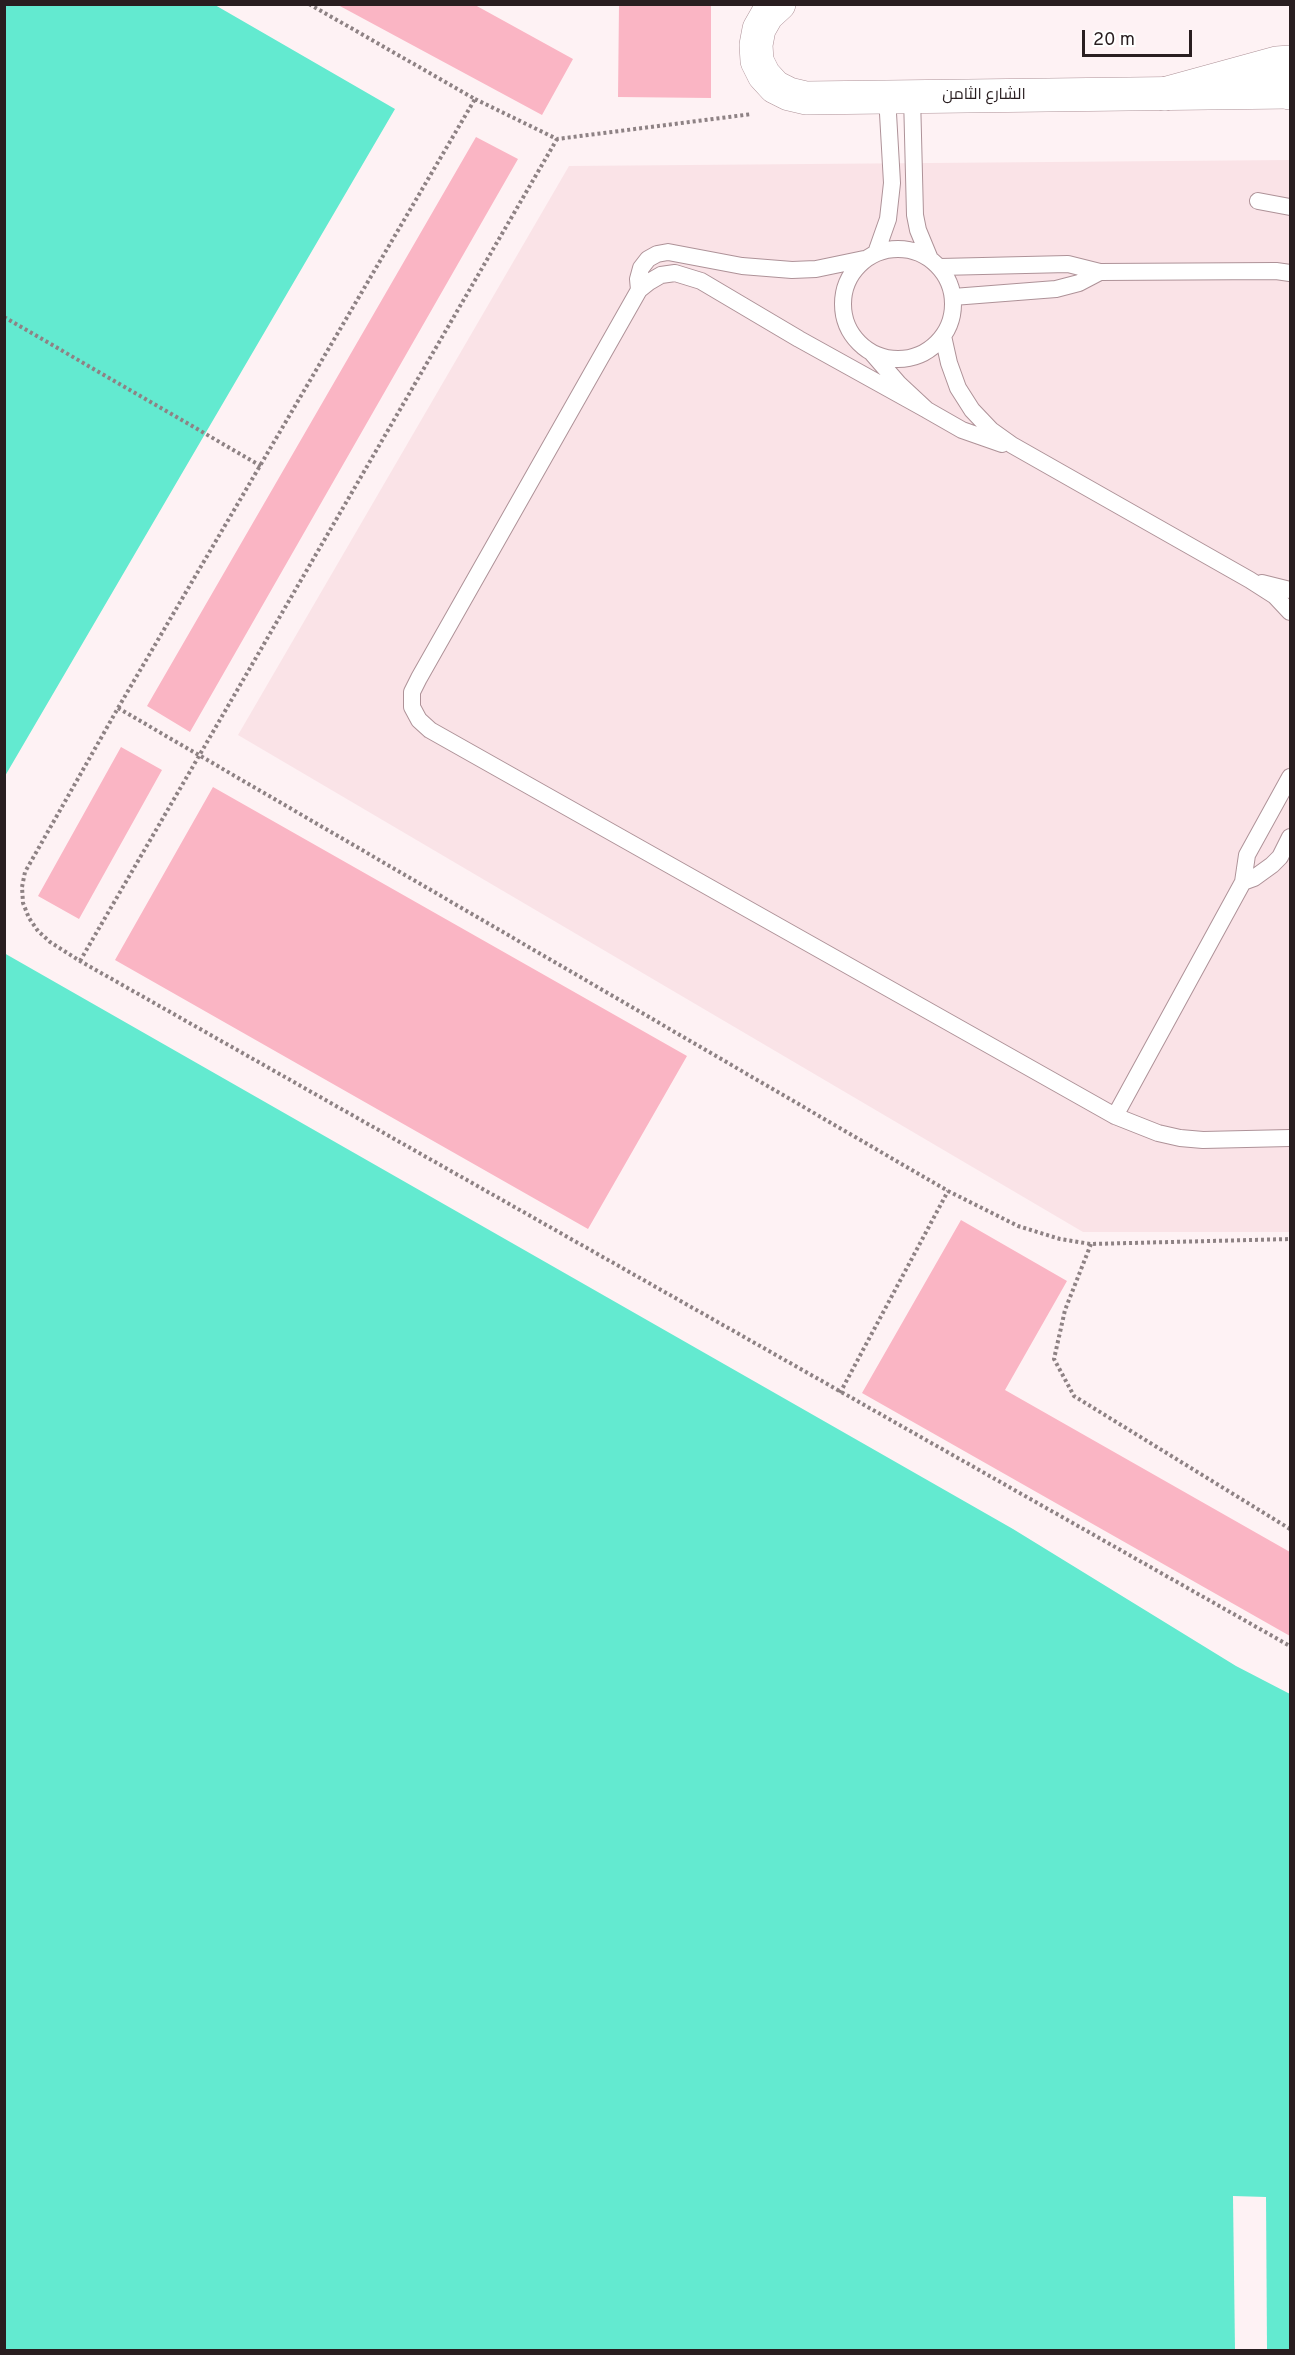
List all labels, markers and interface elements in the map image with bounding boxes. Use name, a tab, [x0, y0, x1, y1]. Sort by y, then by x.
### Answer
scale bar	[1085, 18, 1194, 56]
text: 20 m	[1093, 29, 1135, 52]
street label: الشارع الثامن	[942, 86, 1026, 106]

